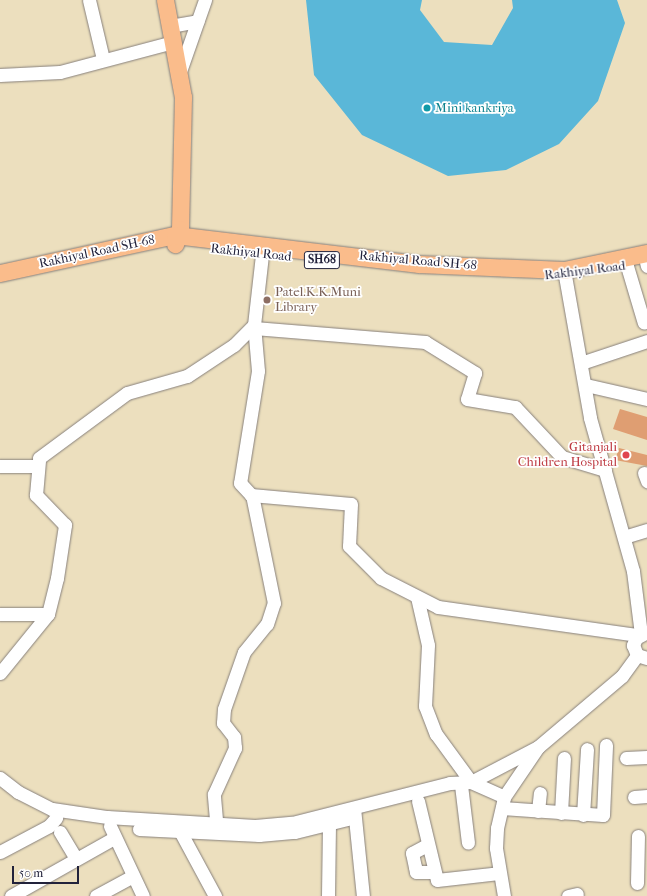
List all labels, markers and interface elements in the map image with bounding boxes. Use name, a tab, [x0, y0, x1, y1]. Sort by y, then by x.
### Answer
place label: Mini kankriya	[435, 100, 514, 116]
marker: Mini kankriya	[422, 103, 432, 113]
street label: Rakhiyal Road SH-68	[38, 232, 156, 272]
street label: Rakhiyal Road	[210, 241, 292, 265]
street label: Rakhiyal Road SH-68	[358, 248, 478, 274]
road number: SH68	[303, 250, 341, 270]
street label: Rakhiyal Road	[544, 258, 626, 284]
place label: Patel.K.K.Muni Library	[275, 285, 361, 316]
marker: Patel.K.K.Muni Library	[262, 295, 272, 305]
place label: Gitanjali Children Hospital	[518, 440, 617, 471]
marker: Gitanjali Children Hospital	[620, 449, 632, 461]
scale bar	[14, 858, 81, 884]
text: 50 m	[19, 866, 43, 880]

